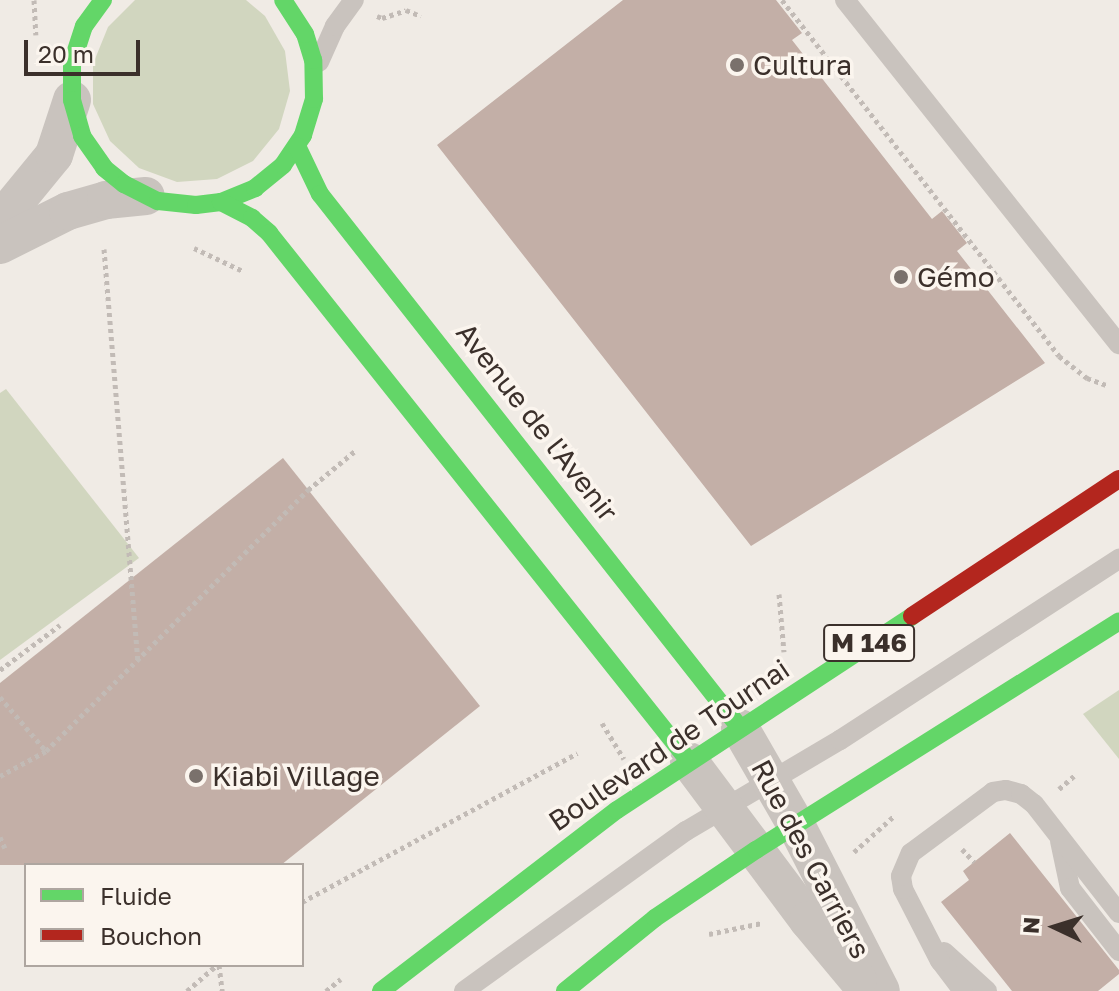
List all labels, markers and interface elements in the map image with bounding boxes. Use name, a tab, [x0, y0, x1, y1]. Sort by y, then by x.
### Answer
scale bar	[28, 24, 144, 74]
text: 20 m	[38, 39, 94, 68]
place label: Cultura	[753, 48, 852, 82]
marker: Cultura	[728, 56, 746, 74]
place label: Gémo	[917, 260, 995, 294]
marker: Gémo	[892, 268, 910, 286]
street label: Avenue de l'Avenir	[449, 316, 625, 528]
road number: M 146	[823, 621, 915, 665]
street label: Boulevard de Tournai	[542, 652, 796, 838]
street label: Rue des Carriers	[744, 754, 878, 964]
place label: Kiabi Village	[212, 759, 380, 793]
marker: Kiabi Village	[187, 767, 205, 785]
legend	[24, 863, 304, 967]
text: Fluide	[100, 881, 172, 910]
north arrow	[1015, 887, 1095, 967]
text: N	[1017, 916, 1045, 935]
text: Bouchon	[100, 921, 202, 950]

